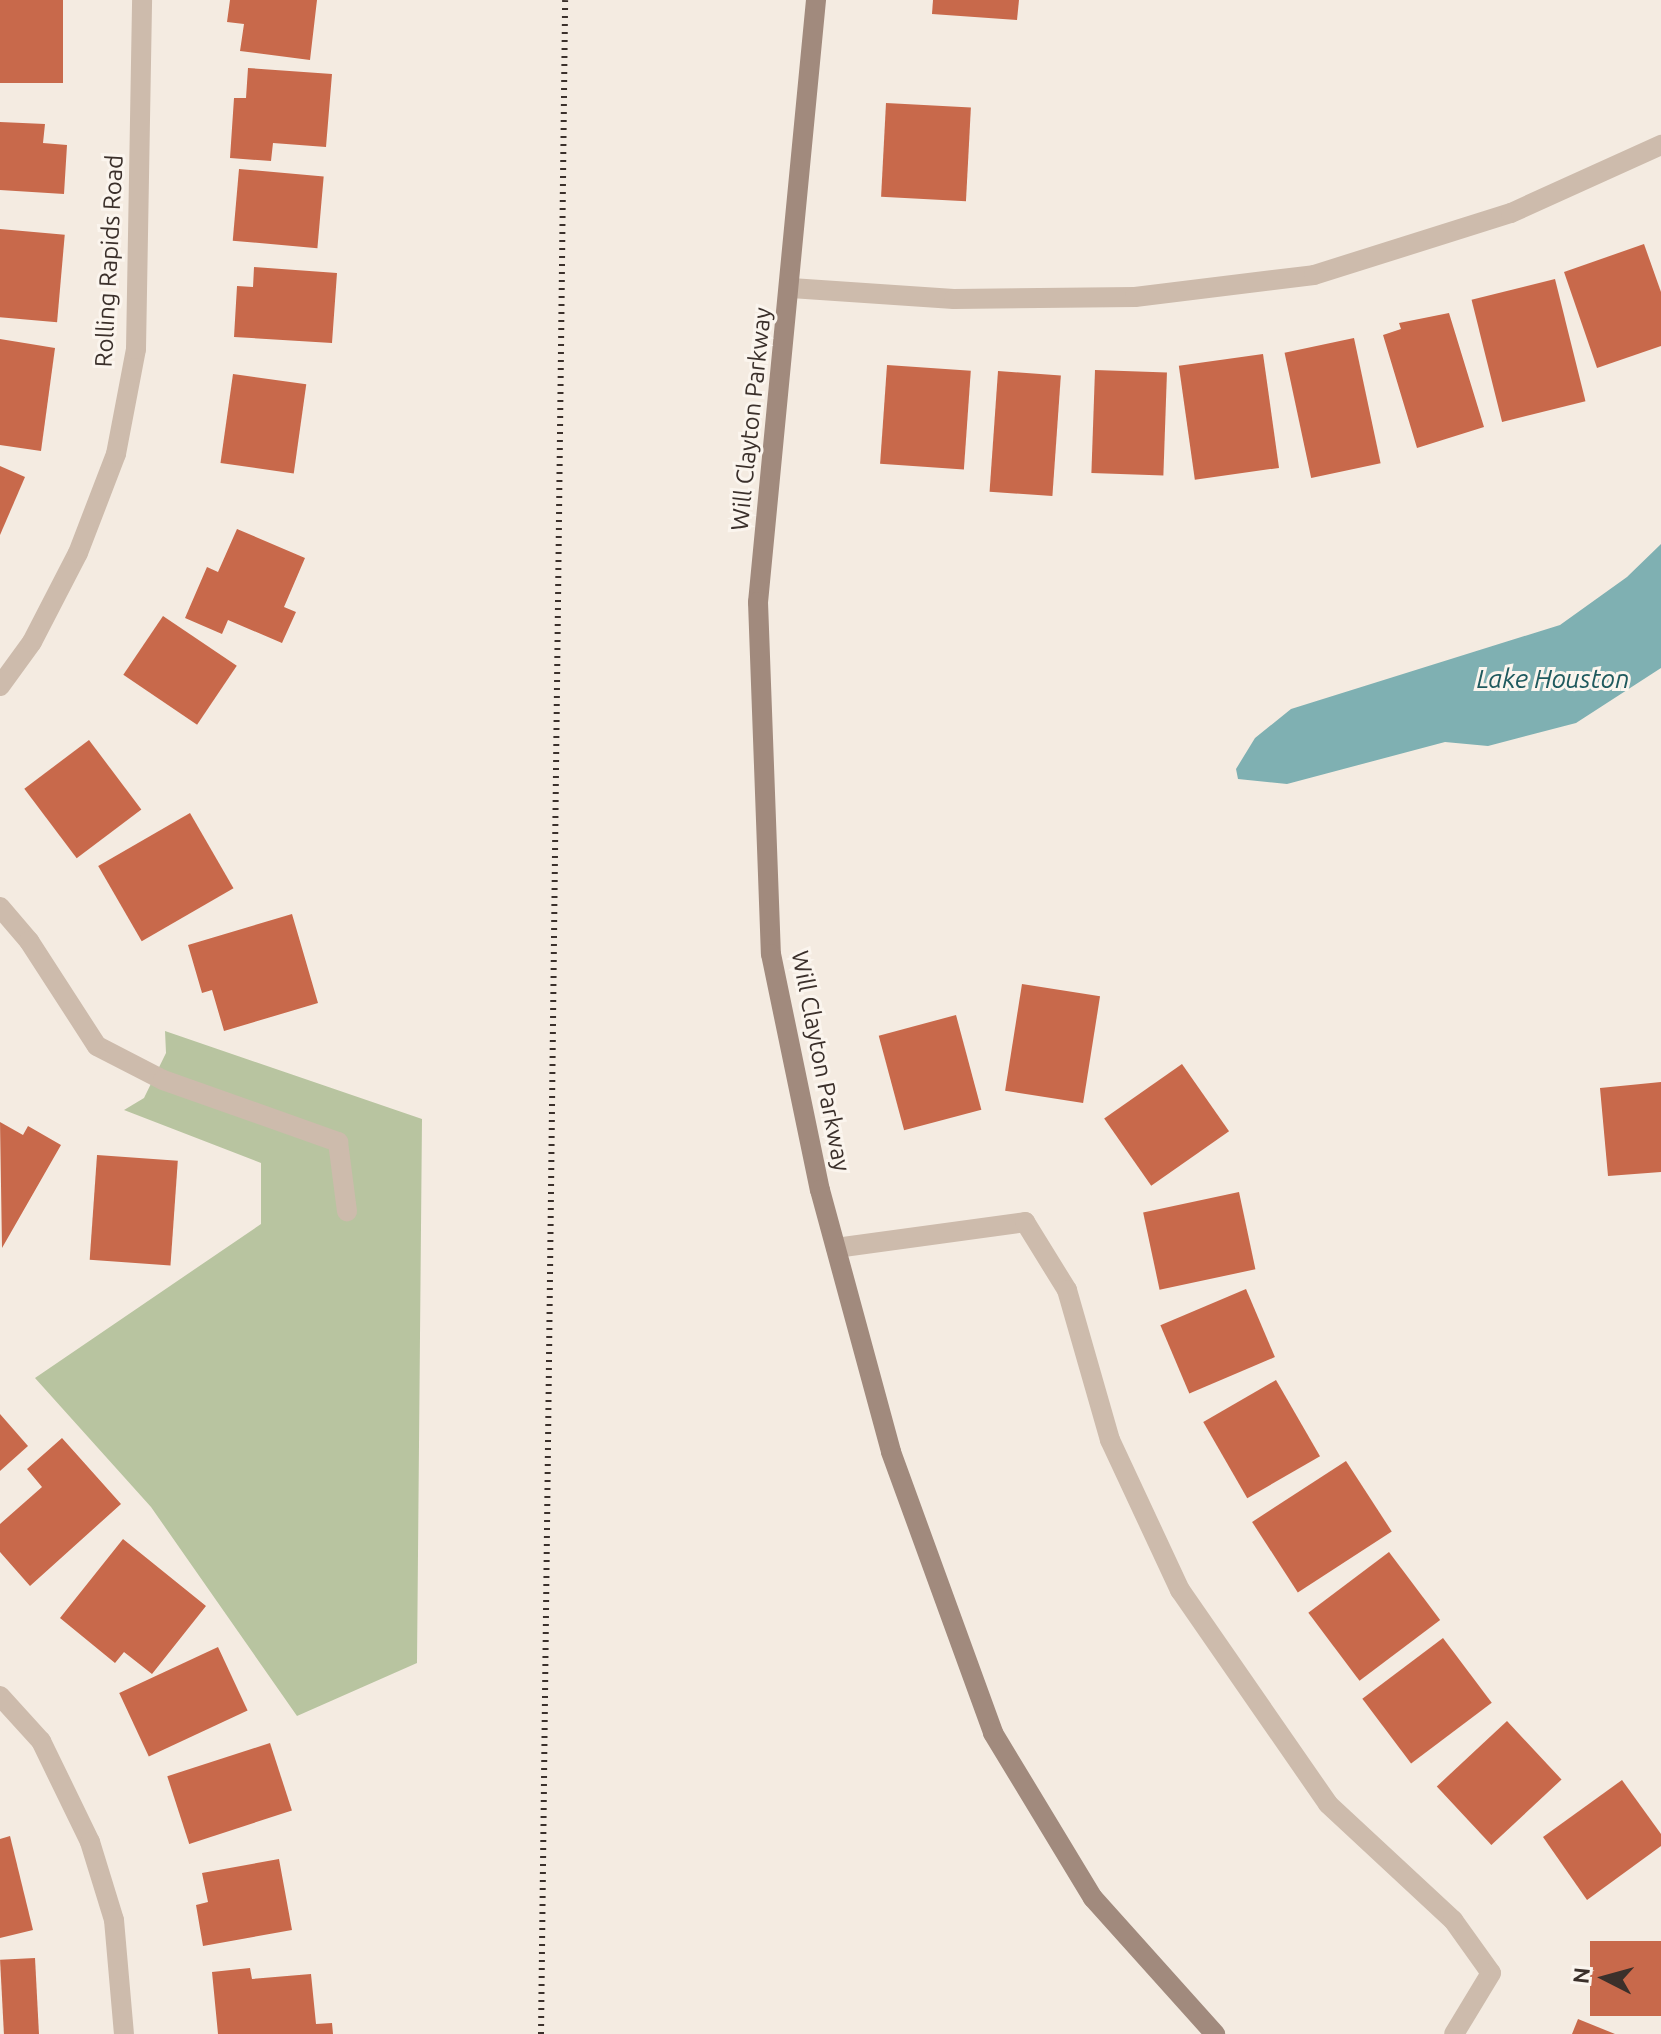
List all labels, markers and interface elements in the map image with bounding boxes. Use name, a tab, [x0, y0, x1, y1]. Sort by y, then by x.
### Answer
street label: Rolling Rapids Road	[89, 154, 129, 368]
street label: Will Clayton Parkway	[725, 306, 777, 532]
water label: Lake Houston	[1477, 663, 1629, 695]
street label: Will Clayton Parkway	[785, 948, 857, 1174]
north arrow	[1565, 1938, 1645, 2018]
text: N	[1567, 1966, 1594, 1985]

